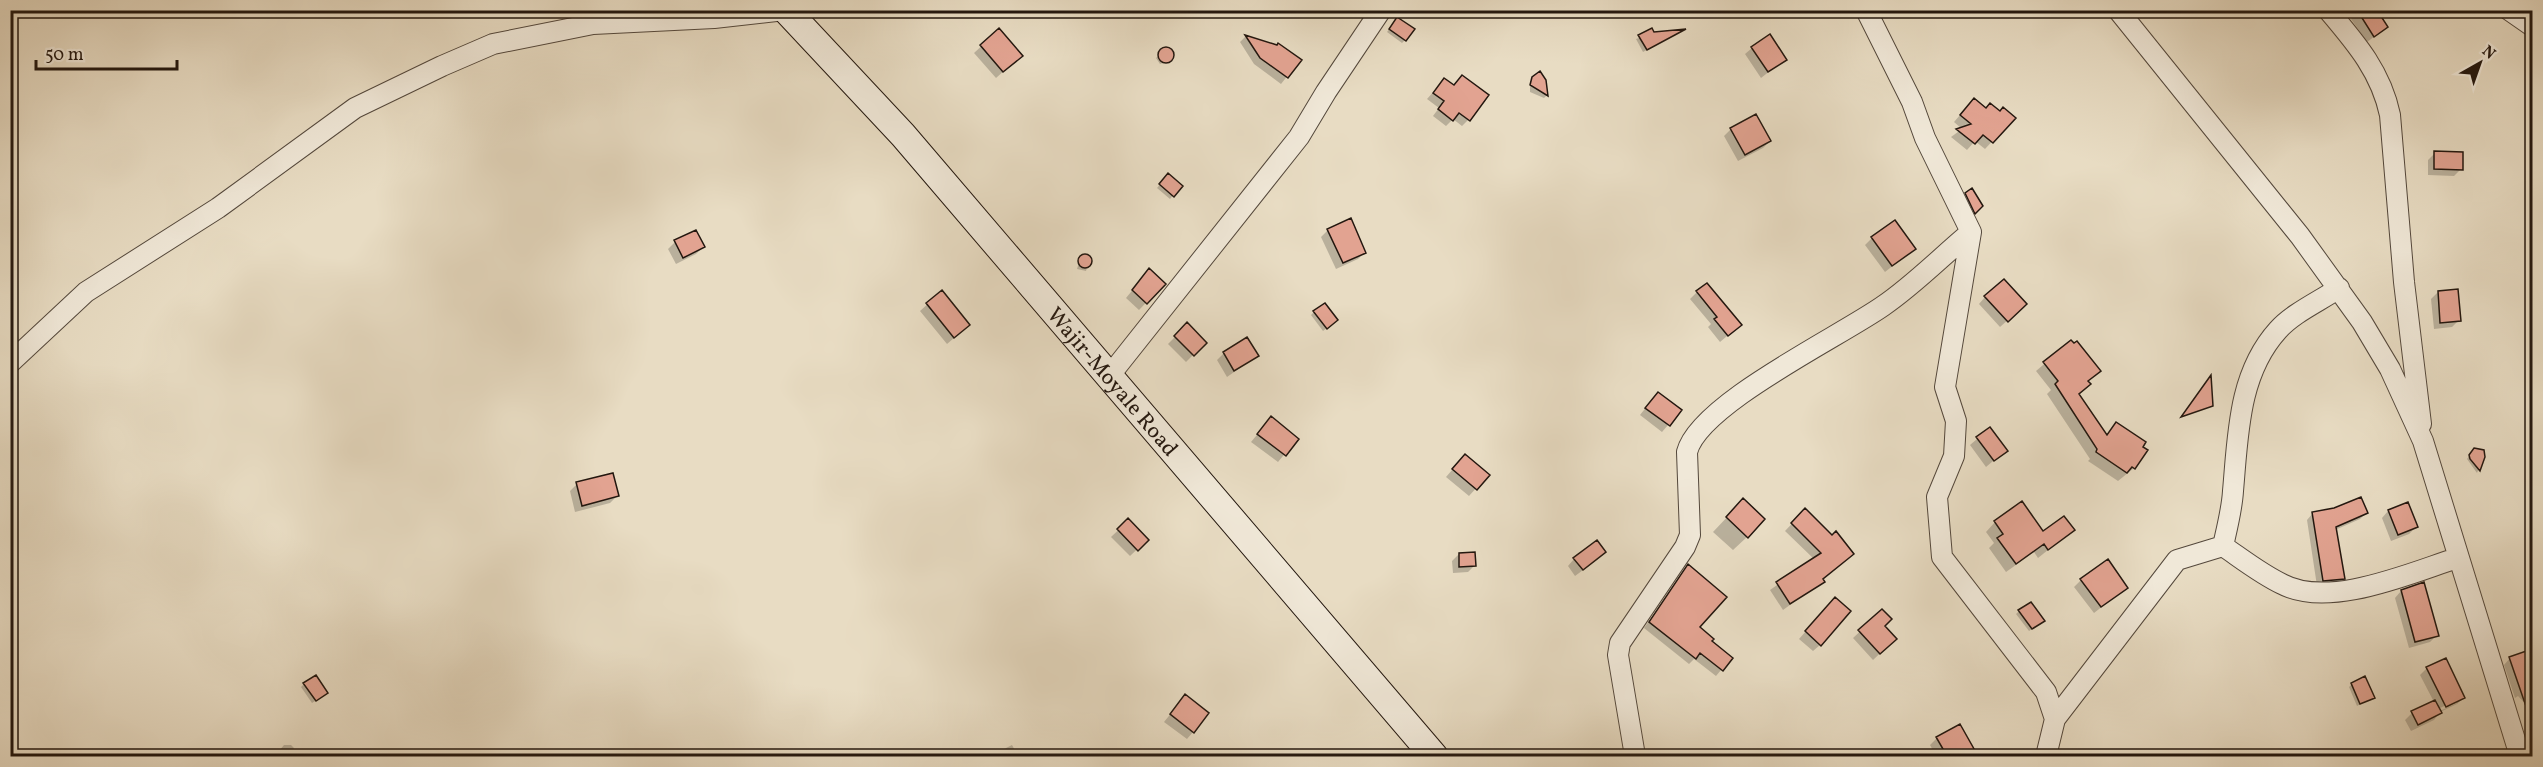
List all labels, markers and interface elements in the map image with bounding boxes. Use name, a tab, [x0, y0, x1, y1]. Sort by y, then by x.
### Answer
scale bar	[36, 33, 177, 71]
north arrow	[2450, 33, 2510, 93]
text: N	[2477, 41, 2500, 65]
text: 50 m	[45, 43, 84, 68]
street label: Wajir-Moyale Road	[1039, 301, 1184, 464]

